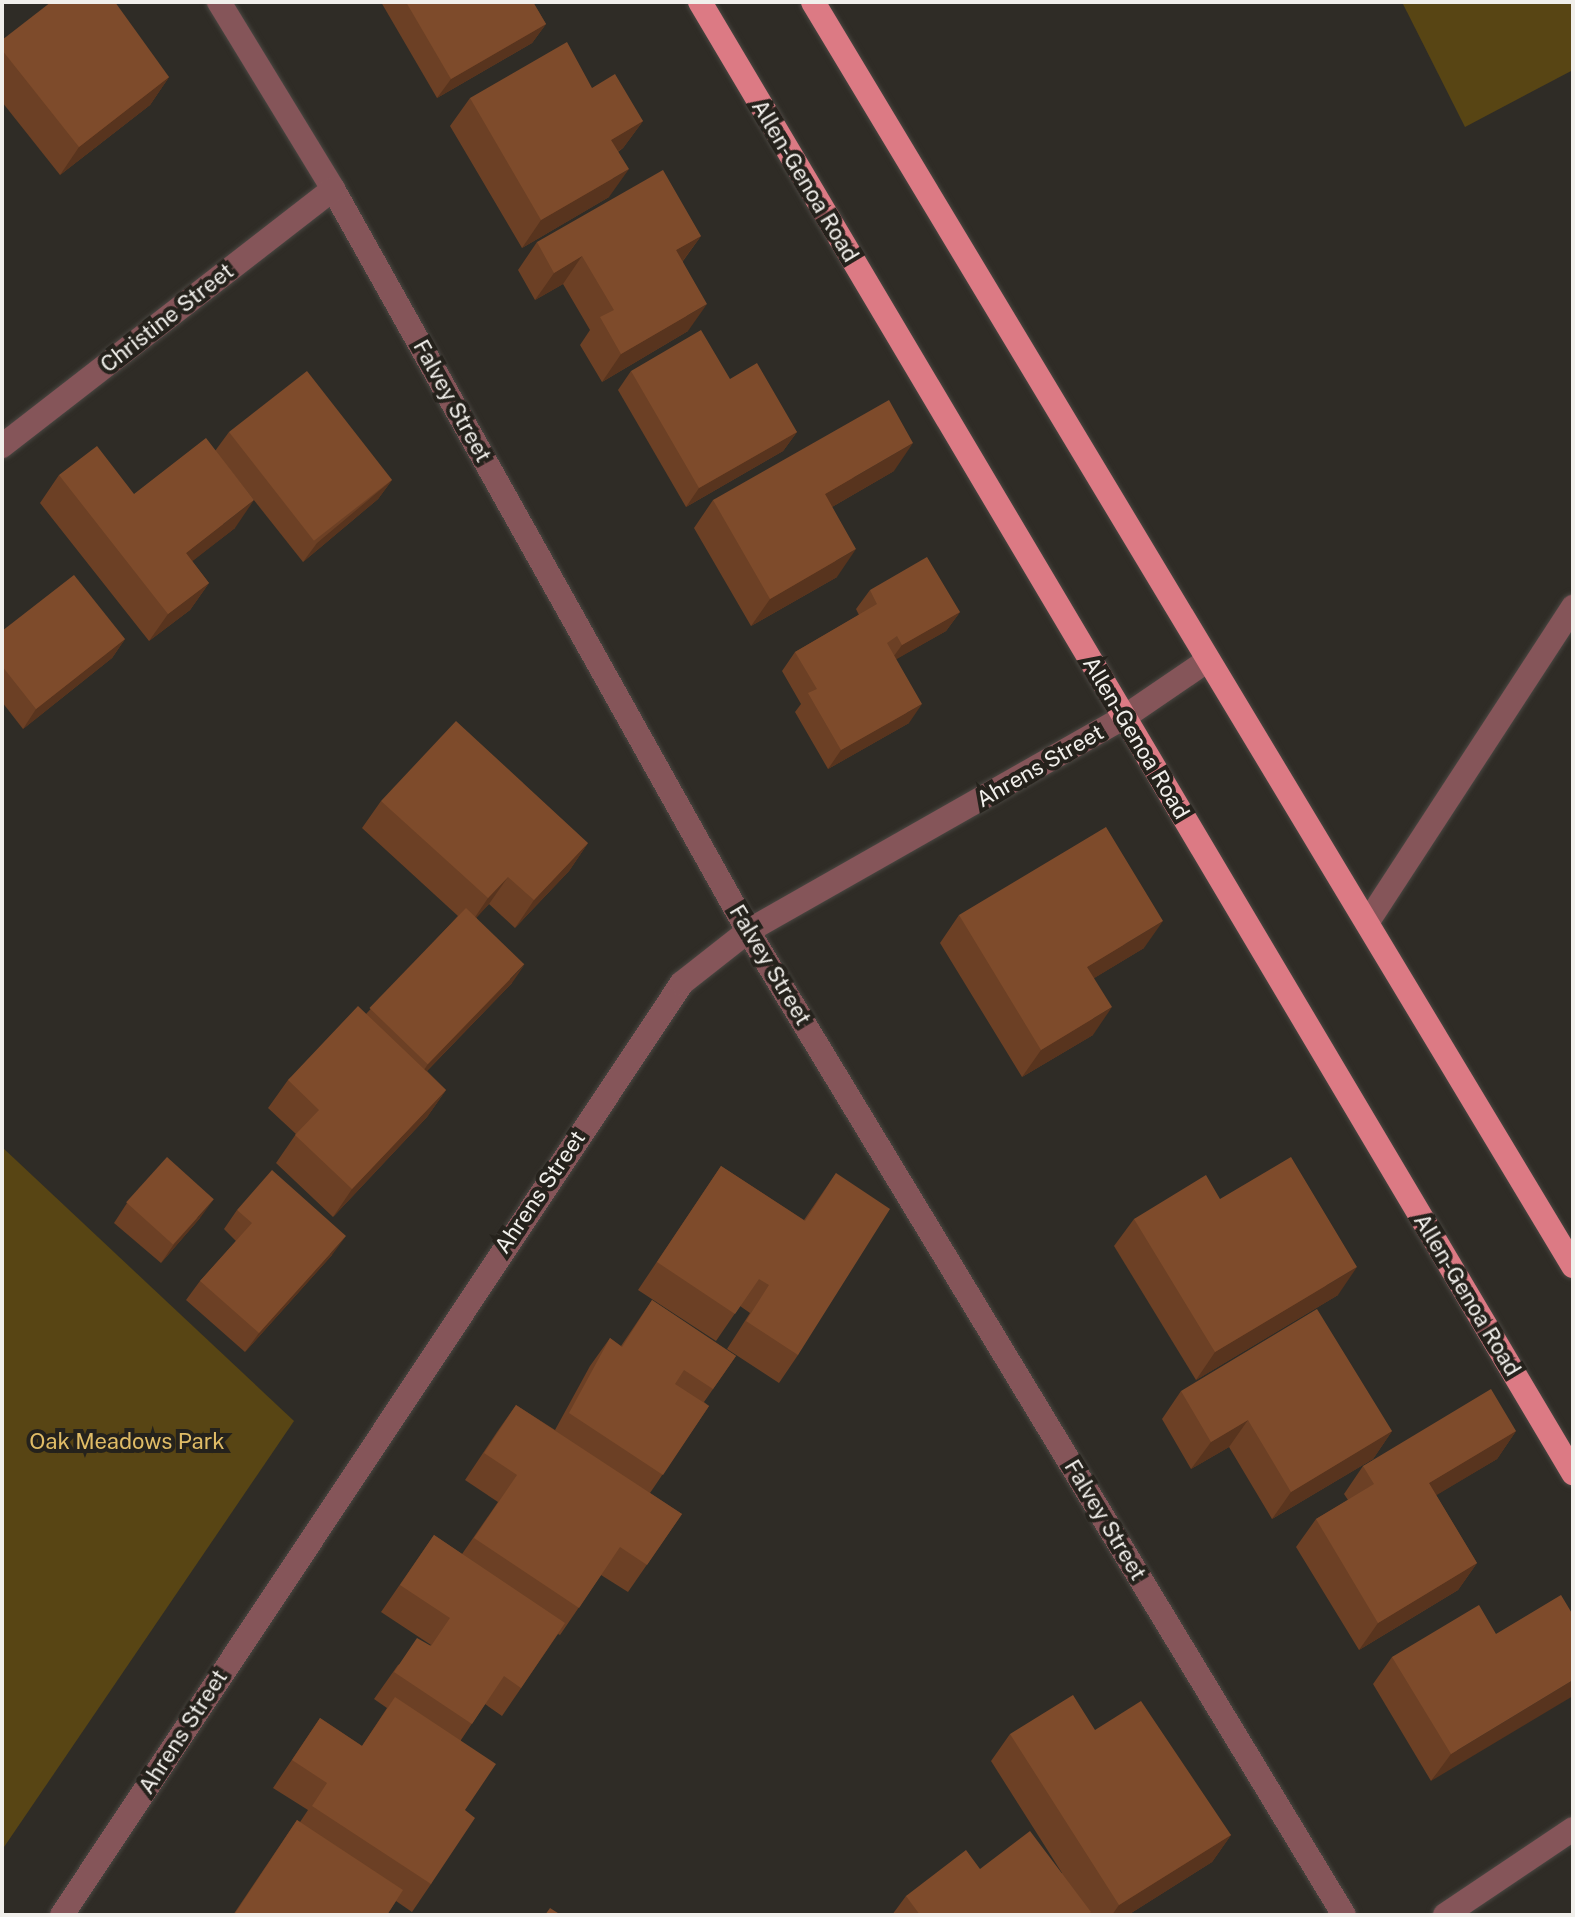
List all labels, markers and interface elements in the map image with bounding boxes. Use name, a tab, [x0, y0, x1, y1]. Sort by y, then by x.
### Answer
street label: Allen-Genoa Road	[746, 95, 864, 267]
street label: Christine Street	[95, 258, 239, 378]
street label: Falvey Street	[408, 335, 496, 467]
street label: Allen-Genoa Road	[1077, 652, 1195, 824]
street label: Ahrens Street	[972, 719, 1108, 813]
street label: Falvey Street	[724, 900, 816, 1030]
street label: Ahrens Street	[489, 1126, 591, 1258]
street label: Allen-Genoa Road	[1408, 1209, 1526, 1381]
park label: Oak Meadows Park	[29, 1429, 225, 1455]
street label: Falvey Street	[1059, 1455, 1151, 1585]
street label: Ahrens Street	[133, 1665, 233, 1799]

